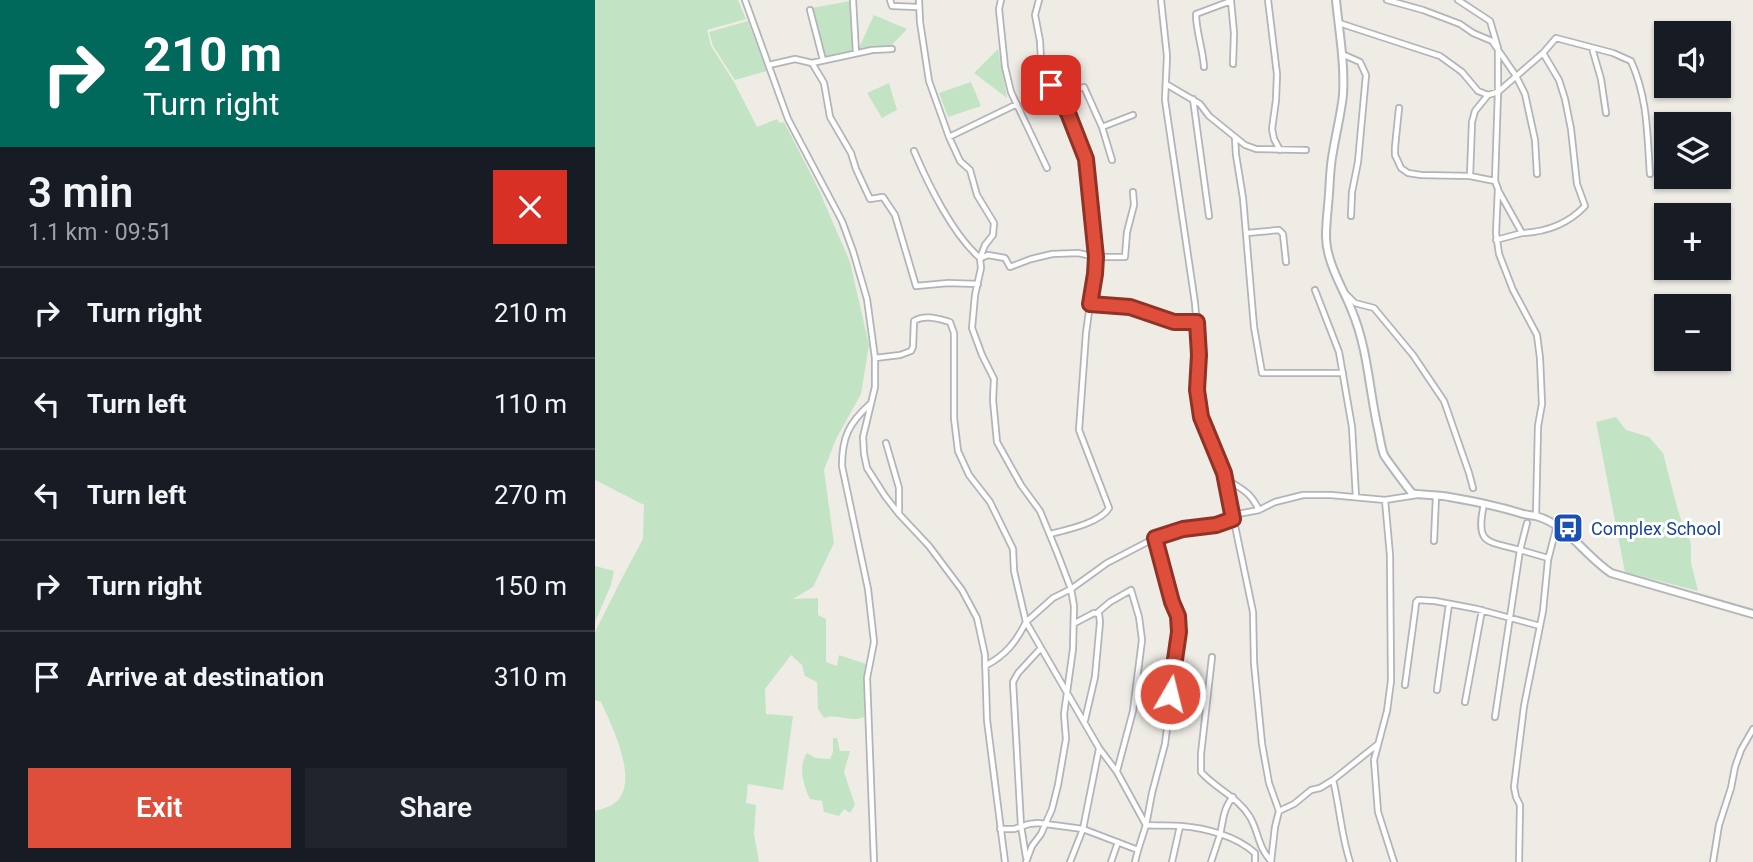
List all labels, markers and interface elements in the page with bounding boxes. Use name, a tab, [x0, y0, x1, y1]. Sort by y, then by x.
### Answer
map controls	[1654, 21, 1731, 371]
button: sound	[1654, 21, 1731, 98]
text: 210 m	[143, 26, 282, 83]
icon: right	[28, 28, 119, 119]
pin	[1021, 55, 1081, 115]
icon: arrive	[1032, 66, 1070, 104]
text: Turn right	[143, 85, 279, 123]
button: layers	[1654, 112, 1731, 189]
text: 3 min	[28, 168, 133, 217]
button: close	[493, 170, 567, 244]
button: +	[1654, 203, 1731, 280]
text: 1.1 km · 09:51	[28, 219, 172, 246]
icon: right	[28, 294, 66, 332]
button: −	[1654, 294, 1731, 371]
text: Turn right	[87, 298, 202, 328]
text: 210 m	[494, 298, 567, 328]
icon: left	[28, 385, 66, 423]
text: Turn left	[87, 389, 186, 419]
text: 110 m	[494, 389, 567, 419]
icon: left	[28, 476, 66, 514]
text: Turn left	[87, 480, 186, 510]
text: 270 m	[494, 480, 567, 510]
bus stop icon: Complex School	[1551, 511, 1585, 545]
place label: Complex School	[1591, 518, 1721, 539]
icon: right	[28, 567, 66, 605]
text: Turn right	[87, 571, 202, 601]
text: 150 m	[494, 571, 567, 601]
position arrow	[1133, 657, 1207, 731]
icon: arrive	[28, 658, 66, 696]
text: Arrive at destination	[87, 662, 324, 692]
text: 310 m	[494, 662, 567, 692]
button: Exit	[28, 768, 291, 848]
button: Share	[305, 768, 567, 848]

